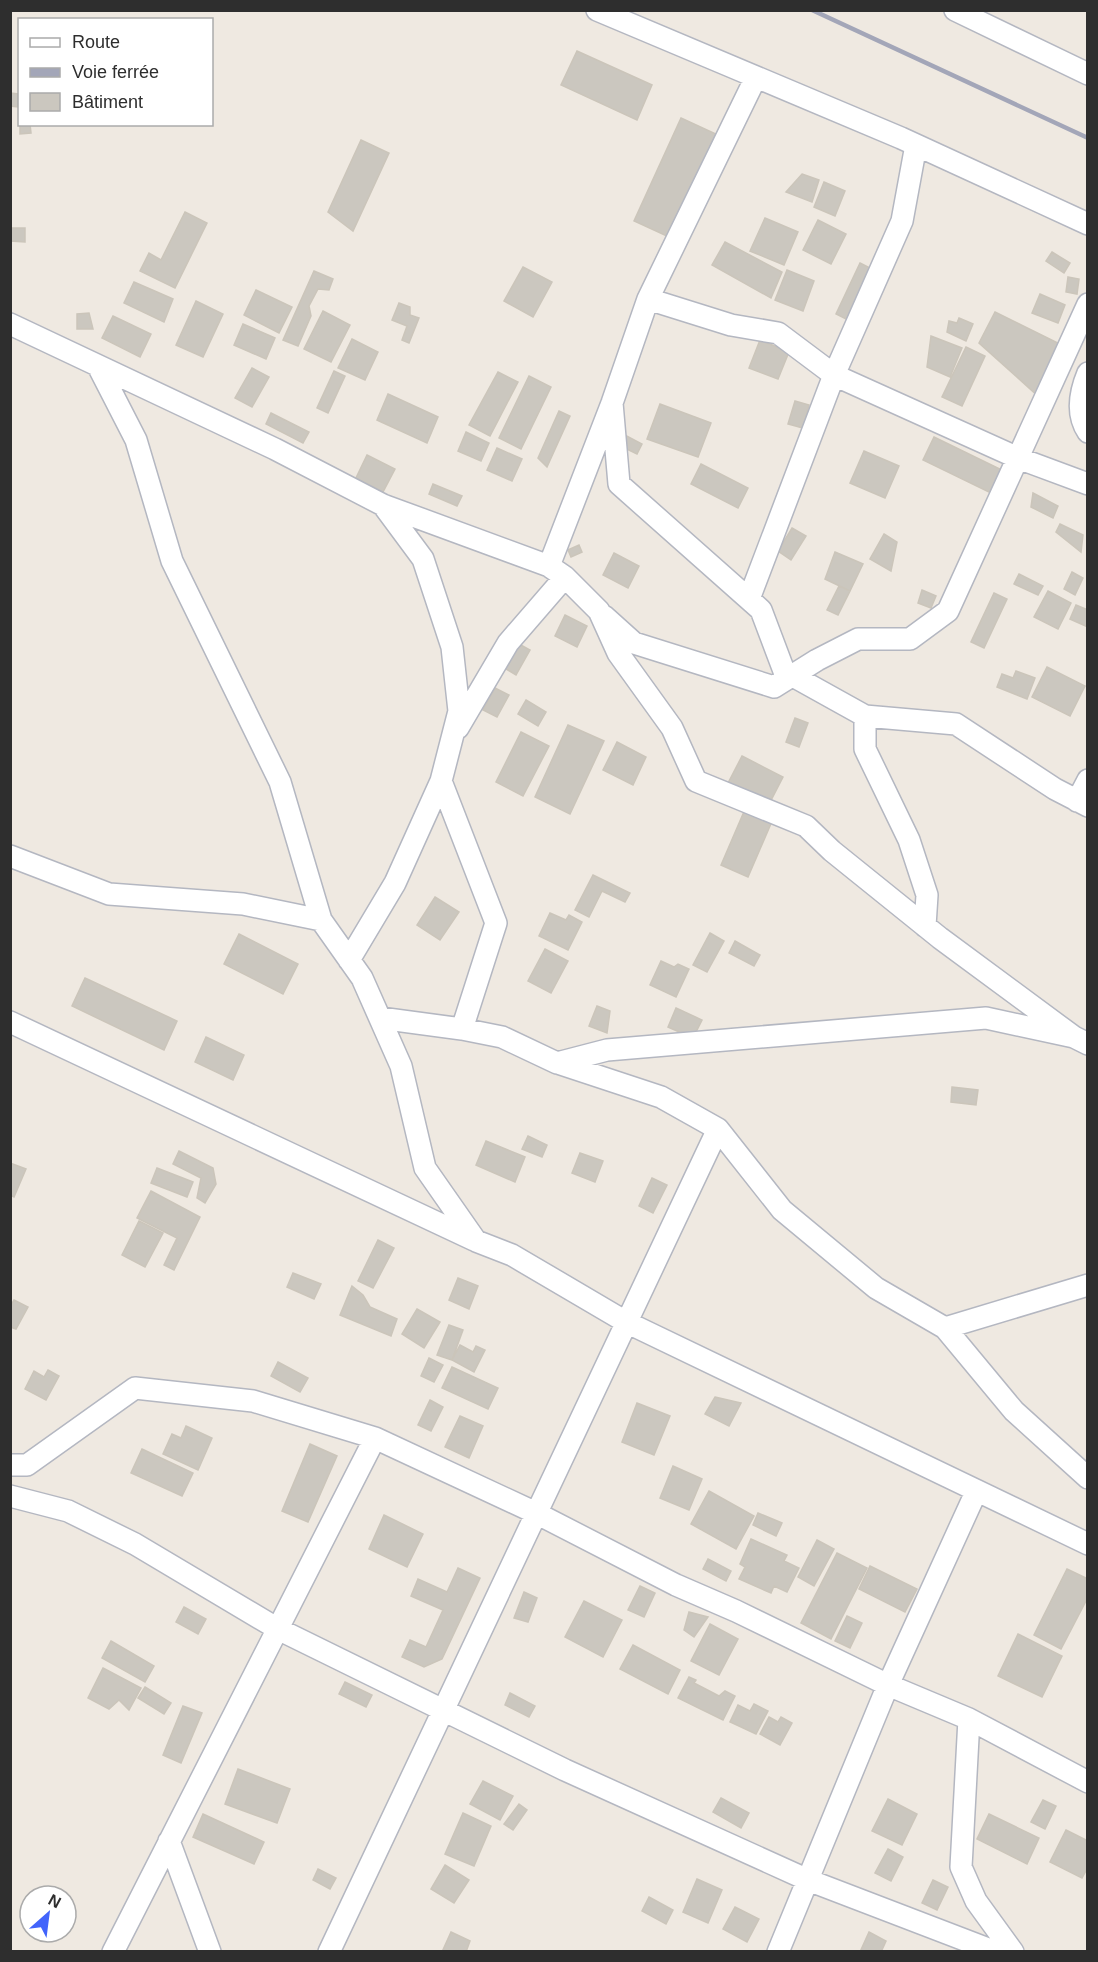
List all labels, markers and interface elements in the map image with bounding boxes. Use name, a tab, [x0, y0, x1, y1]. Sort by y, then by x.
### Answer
legend	[18, 18, 213, 126]
text: Route	[72, 32, 120, 52]
text: Voie ferrée	[72, 62, 159, 82]
text: Bâtiment	[72, 92, 143, 112]
north arrow	[18, 1884, 78, 1944]
text: N	[46, 1891, 64, 1911]

